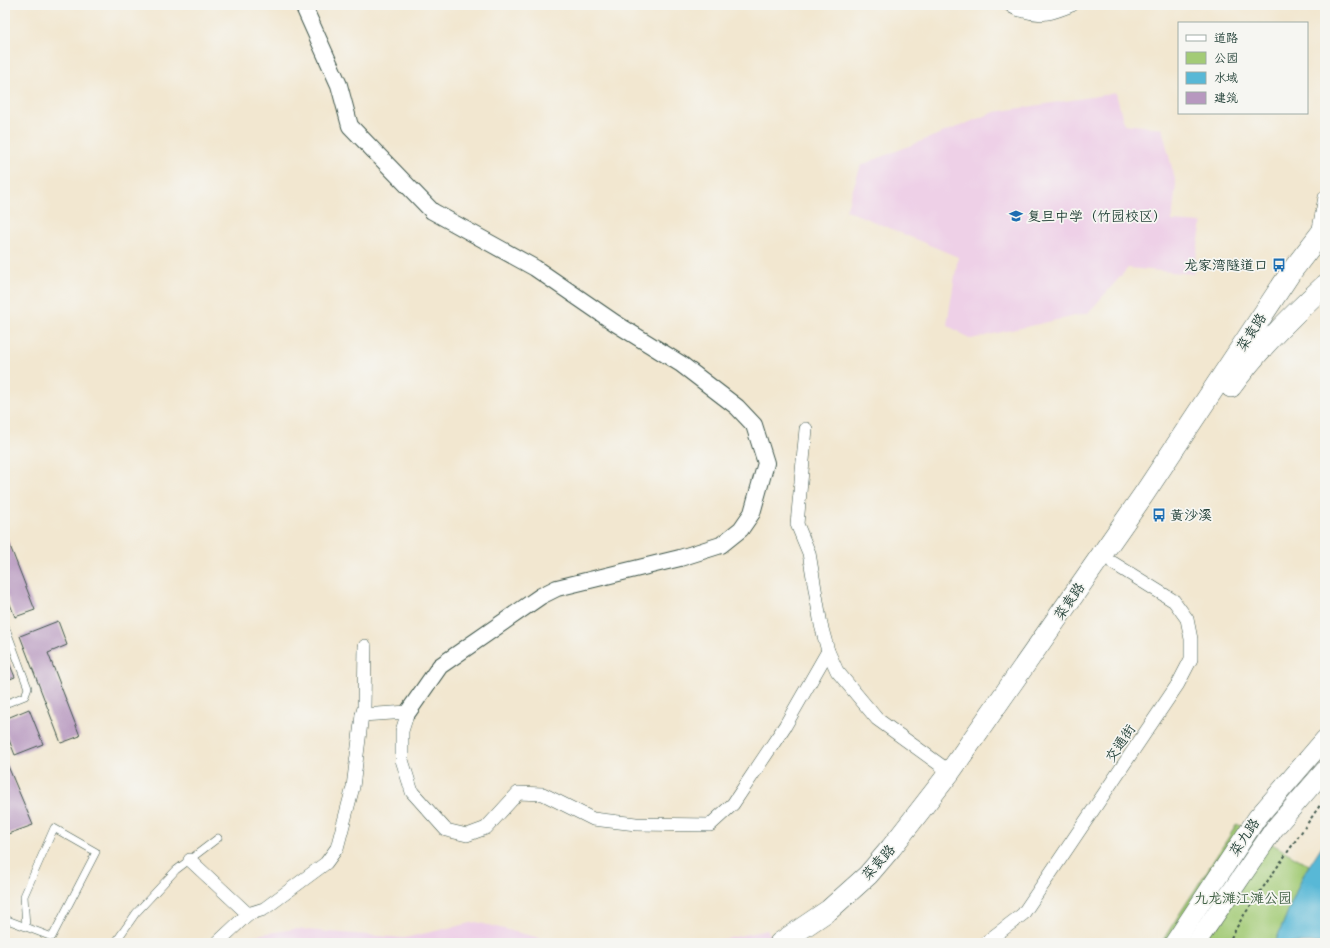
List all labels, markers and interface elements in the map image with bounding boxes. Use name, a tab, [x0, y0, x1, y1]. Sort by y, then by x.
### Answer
legend	[1178, 22, 1308, 114]
text: 道路	[1214, 28, 1238, 46]
text: 公园	[1214, 48, 1238, 66]
text: 水域	[1214, 68, 1238, 86]
text: 建筑	[1214, 88, 1238, 106]
place label: 复旦中学（竹园校区）	[1027, 205, 1167, 226]
school or university icon: 复旦中学（竹园校区）	[1008, 208, 1024, 224]
place label: 龙家湾隧道口	[1184, 254, 1268, 275]
bus stop icon: 龙家湾隧道口	[1271, 257, 1287, 273]
street label: 菜袁路	[1230, 308, 1271, 355]
place label: 黄沙溪	[1170, 504, 1212, 525]
bus stop icon: 黄沙溪	[1151, 507, 1167, 523]
street label: 菜袁路	[1048, 577, 1089, 624]
street label: 交通街	[1099, 719, 1140, 766]
street label: 菜九路	[1223, 813, 1264, 860]
street label: 菜袁路	[856, 839, 899, 884]
park label: 九龙滩江滩公园	[1194, 887, 1292, 908]

